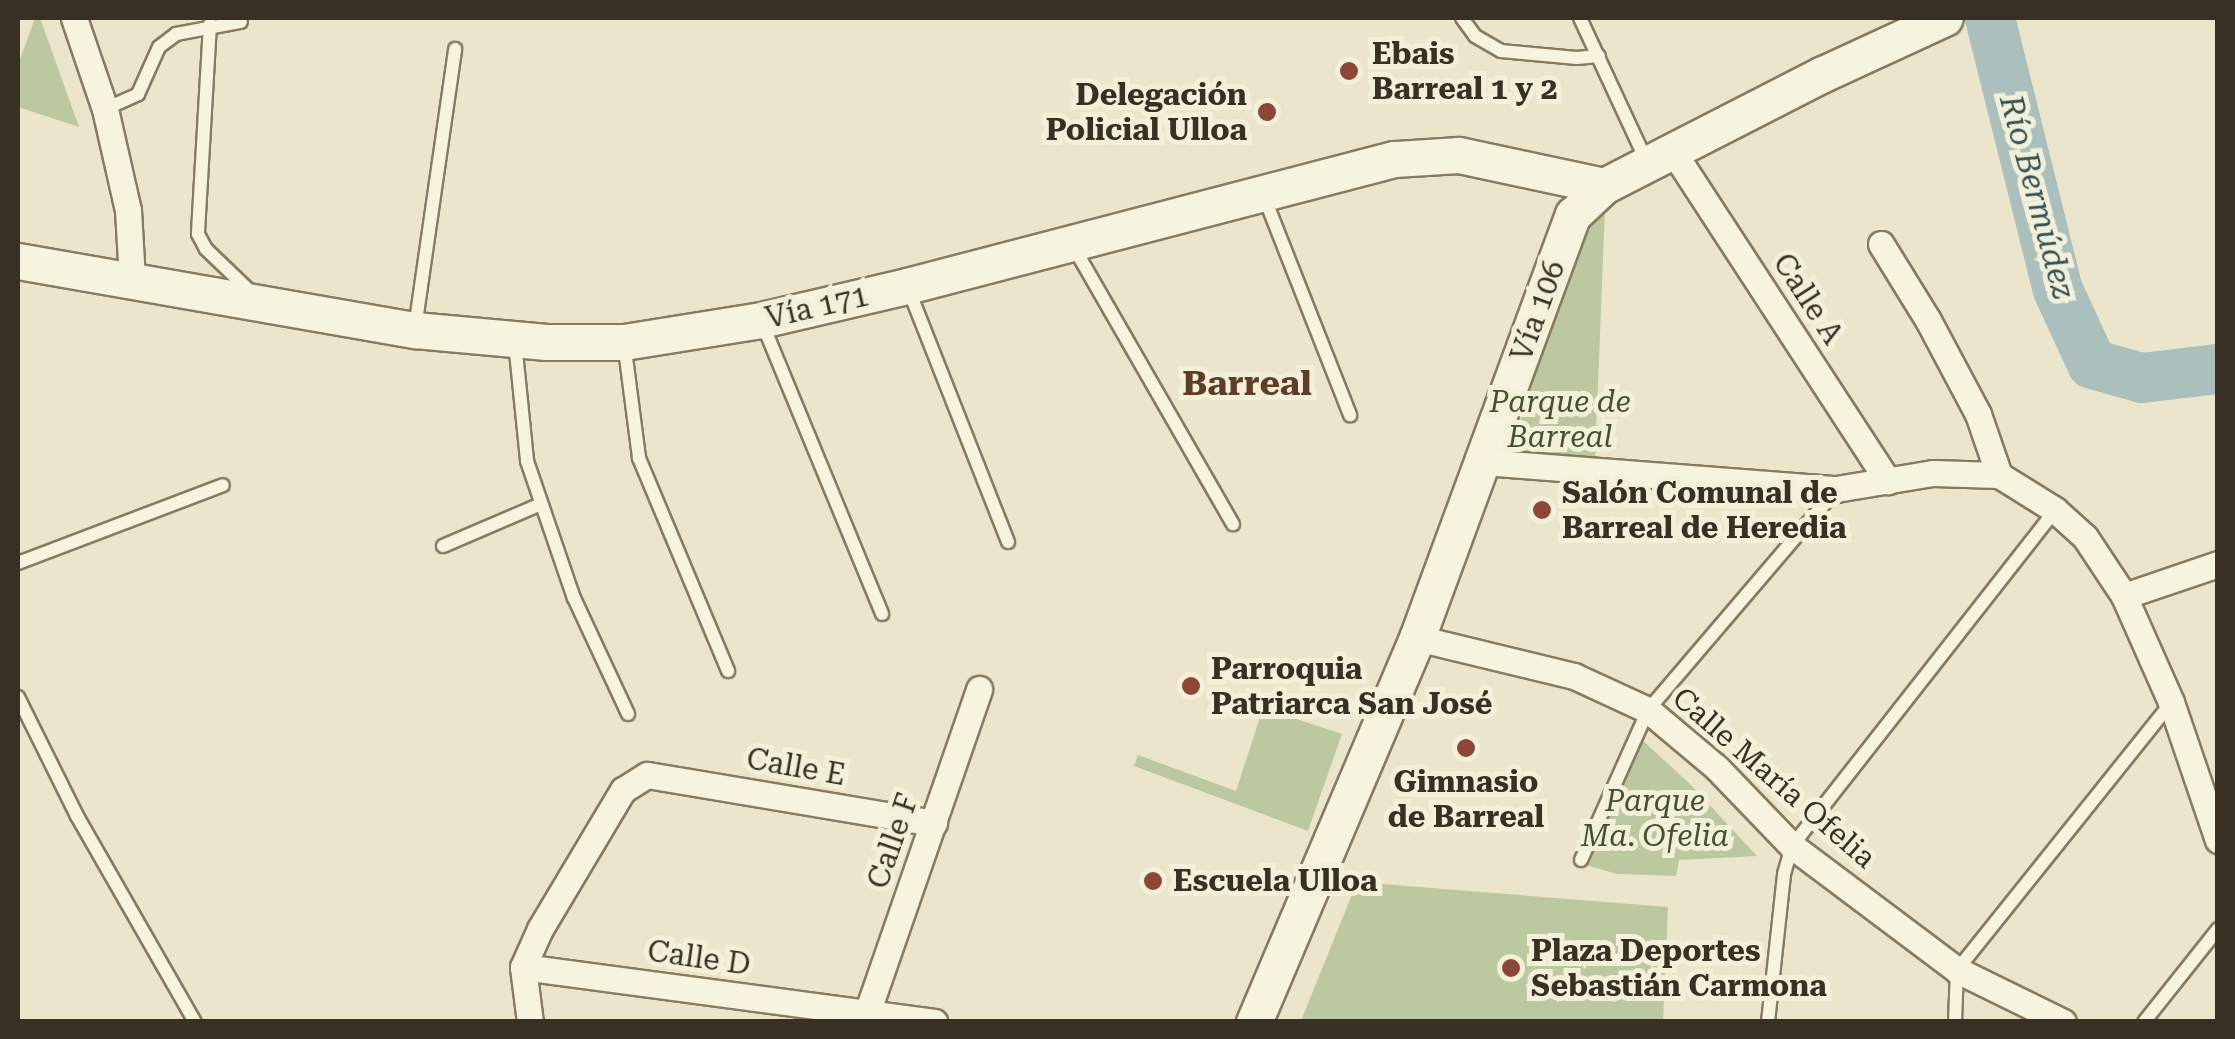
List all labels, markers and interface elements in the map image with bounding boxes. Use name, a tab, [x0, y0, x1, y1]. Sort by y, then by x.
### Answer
place label: Ebais Barreal 1 y 2	[1372, 36, 1558, 106]
marker: Ebais Barreal 1 y 2	[1336, 58, 1362, 84]
place label: Delegación Policial Ulloa	[1046, 77, 1247, 148]
water label: Río Bermúdez	[1991, 91, 2083, 303]
marker: Delegación Policial Ulloa	[1256, 101, 1278, 123]
street label: Calle A	[1765, 247, 1851, 351]
street label: Vía 106	[1503, 256, 1573, 366]
street label: Vía 171	[762, 278, 872, 336]
district label: Barreal	[1182, 363, 1312, 405]
park label: Parque de Barreal	[1489, 384, 1631, 454]
place label: Salón Comunal de Barreal de Heredia	[1562, 475, 1847, 546]
marker: Salón Comunal de Barreal de Heredia	[1531, 499, 1553, 521]
place label: Parroquia Patriarca San José	[1211, 651, 1492, 722]
marker: Parroquia Patriarca San José	[1180, 675, 1202, 697]
street label: Calle María Ofelia	[1665, 680, 1883, 876]
marker: Gimnasio de Barreal	[1455, 737, 1477, 759]
street label: Calle E	[744, 741, 848, 793]
place label: Gimnasio de Barreal	[1388, 764, 1544, 834]
park label: Parque Ma. Ofelia	[1581, 783, 1729, 854]
street label: Calle F	[860, 789, 926, 893]
place label: Escuela Ulloa	[1173, 863, 1378, 899]
marker: Escuela Ulloa	[1142, 870, 1164, 892]
street label: Calle D	[645, 933, 753, 983]
place label: Plaza Deportes Sebastián Carmona	[1531, 933, 1827, 1004]
marker: Plaza Deportes Sebastián Carmona	[1500, 957, 1522, 979]

